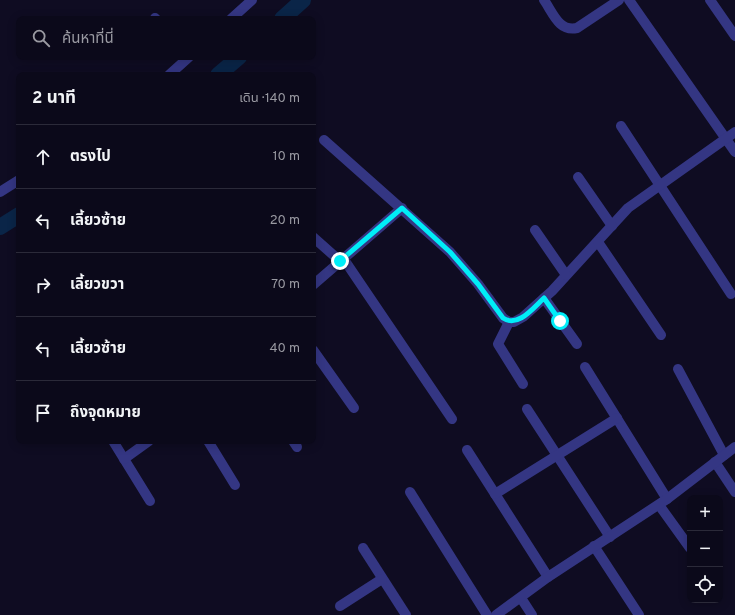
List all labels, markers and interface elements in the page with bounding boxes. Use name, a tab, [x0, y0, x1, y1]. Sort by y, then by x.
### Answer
search box	[16, 16, 316, 60]
icon: search	[30, 27, 52, 49]
text: ค้นหาที่นี่	[62, 30, 114, 49]
text: 2 นาที	[32, 88, 76, 110]
text: เดิน · 140 m	[239, 91, 300, 107]
icon: ahead	[32, 146, 54, 168]
text: ตรงไป	[70, 148, 111, 167]
text: 10 m	[273, 149, 300, 165]
icon: left	[32, 210, 54, 232]
text: เลี้ยวซ้าย	[70, 212, 126, 231]
text: 20 m	[270, 213, 300, 229]
route end	[331, 252, 349, 270]
icon: right	[32, 274, 54, 296]
text: เลี้ยวขวา	[70, 276, 124, 295]
text: 70 m	[271, 277, 300, 293]
route start	[551, 312, 569, 330]
icon: left	[32, 338, 54, 360]
text: เลี้ยวซ้าย	[70, 340, 126, 359]
text: 40 m	[270, 341, 300, 357]
icon: arrive	[32, 402, 54, 424]
text: ถึงจุดหมาย	[70, 404, 141, 423]
map controls	[687, 495, 723, 603]
button: +	[687, 495, 723, 531]
button: −	[687, 531, 723, 567]
button: locate	[687, 567, 723, 603]

